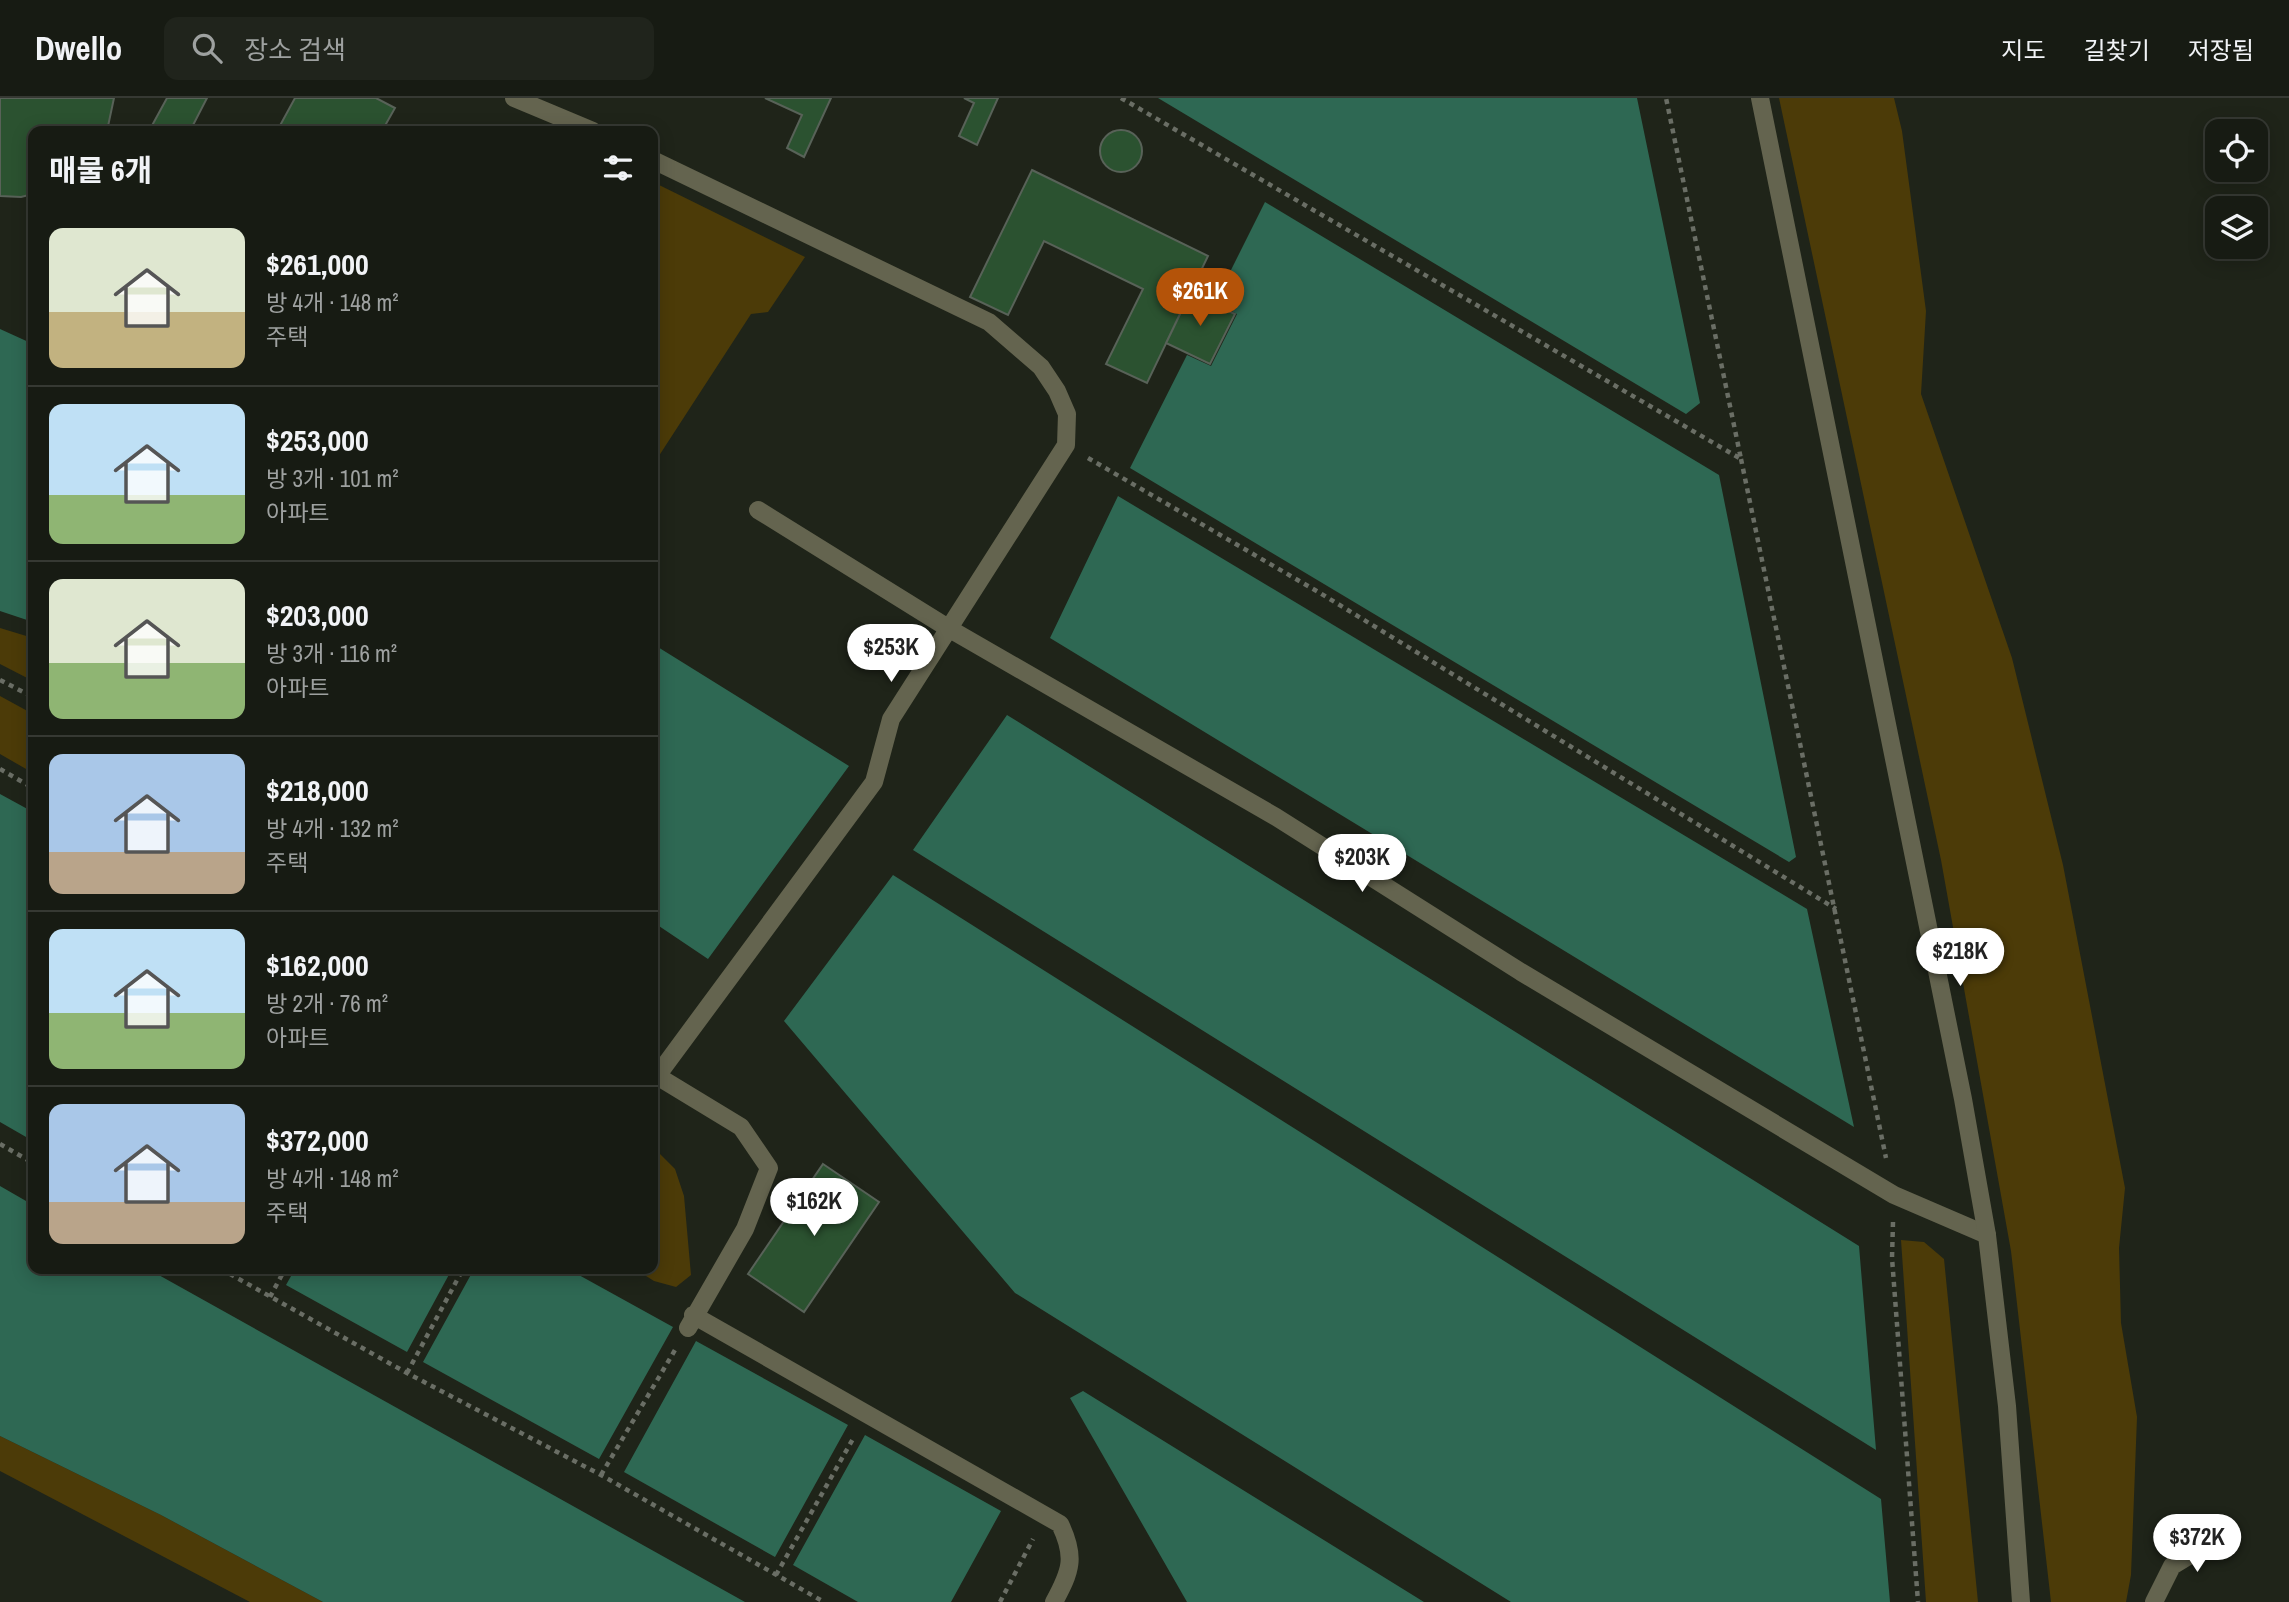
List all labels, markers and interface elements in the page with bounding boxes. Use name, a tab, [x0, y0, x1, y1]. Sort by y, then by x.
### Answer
search box	[164, 17, 654, 80]
text: Dwello	[35, 26, 122, 70]
icon: search	[188, 29, 226, 67]
text: 장소 검색	[244, 32, 346, 67]
text: 지도	[2001, 34, 2046, 66]
text: 길찾기	[2084, 34, 2150, 66]
text: 저장됨	[2188, 34, 2254, 66]
map controls	[2205, 119, 2268, 259]
button: locate	[2205, 119, 2268, 182]
icon: filters	[599, 149, 637, 187]
text: 매물 6개	[49, 150, 152, 190]
button: layers	[2205, 196, 2268, 259]
text: $261,000	[266, 244, 369, 284]
icon: home	[105, 256, 189, 340]
pin: $261K	[1151, 268, 1249, 328]
text: $261K	[1172, 275, 1228, 306]
text: 방 4개 · 148 m²	[266, 287, 398, 318]
text: 주택	[266, 321, 308, 352]
text: $253,000	[266, 420, 369, 460]
icon: home	[105, 432, 189, 516]
text: 방 3개 · 101 m²	[266, 463, 398, 494]
text: 아파트	[266, 497, 329, 528]
text: $203,000	[266, 595, 369, 635]
icon: home	[105, 607, 189, 691]
pin: $253K	[842, 624, 940, 684]
text: $253K	[863, 631, 919, 662]
text: 방 3개 · 116 m²	[266, 638, 397, 669]
text: 아파트	[266, 672, 329, 703]
text: $218,000	[266, 770, 369, 810]
icon: home	[105, 782, 189, 866]
text: 방 4개 · 132 m²	[266, 813, 398, 844]
pin: $203K	[1313, 834, 1411, 894]
text: $203K	[1334, 841, 1390, 872]
text: 주택	[266, 847, 308, 878]
pin: $218K	[1911, 928, 2009, 988]
text: $218K	[1932, 935, 1988, 966]
text: $162,000	[266, 945, 369, 985]
icon: home	[105, 957, 189, 1041]
text: 방 2개 · 76 m²	[266, 988, 388, 1019]
text: 아파트	[266, 1022, 329, 1053]
text: $372,000	[266, 1120, 369, 1160]
icon: home	[105, 1132, 189, 1216]
text: 방 4개 · 148 m²	[266, 1163, 398, 1194]
pin: $162K	[765, 1178, 863, 1238]
text: $162K	[786, 1185, 842, 1216]
text: 주택	[266, 1197, 308, 1228]
pin: $372K	[2148, 1514, 2246, 1574]
text: $372K	[2169, 1521, 2225, 1552]

